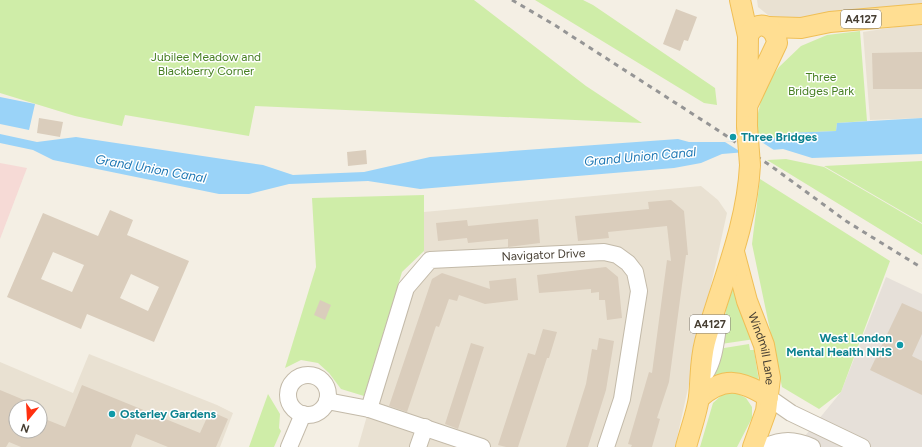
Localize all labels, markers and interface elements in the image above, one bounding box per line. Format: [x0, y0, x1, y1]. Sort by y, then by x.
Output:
road number: A4127 [841, 10, 881, 28]
park label: Jubilee Meadow and Blackberry Corner [151, 50, 261, 78]
park label: Three Bridges Park [788, 70, 854, 98]
place label: Three Bridges [741, 130, 818, 144]
marker: Three Bridges [728, 132, 738, 142]
water label: Grand Union Canal [583, 144, 697, 169]
water label: Grand Union Canal [94, 151, 208, 186]
street label: Navigator Drive [501, 246, 586, 264]
street label: Windmill Lane [745, 310, 777, 386]
road number: A4127 [690, 315, 730, 333]
place label: West London Mental Health NHS [786, 331, 892, 359]
marker: West London Mental Health NHS [895, 340, 905, 350]
north arrow [8, 399, 48, 439]
place label: Osterley Gardens [120, 407, 217, 421]
marker: Osterley Gardens [107, 409, 117, 419]
text: N [19, 421, 31, 436]

